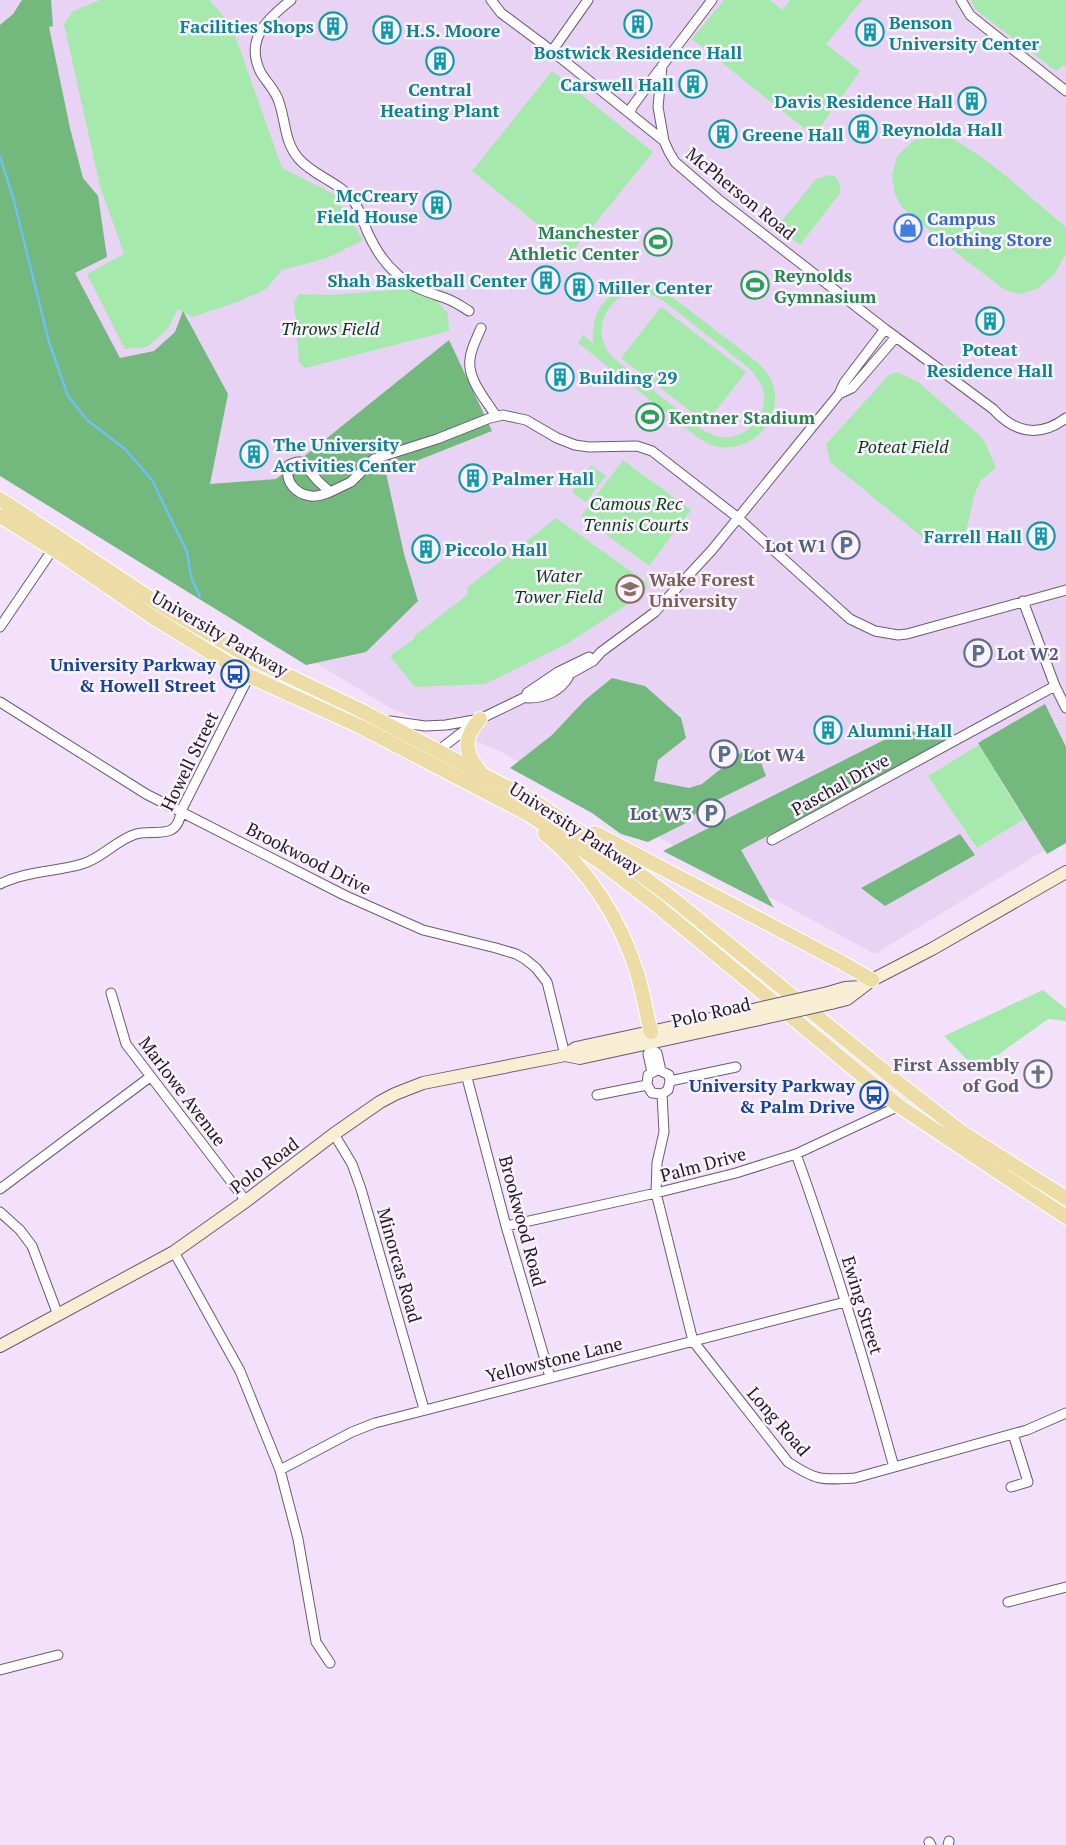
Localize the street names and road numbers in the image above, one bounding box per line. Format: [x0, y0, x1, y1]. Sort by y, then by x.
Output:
street label: McPherson Road [681, 141, 801, 245]
street label: University Parkway [147, 584, 293, 682]
street label: Howell Street [155, 707, 224, 815]
street label: Paschal Drive [787, 747, 893, 821]
street label: University Parkway [505, 776, 648, 880]
street label: Brookwood Drive [242, 816, 376, 900]
street label: Polo Road [669, 991, 753, 1033]
street label: Marlowe Avenue [134, 1031, 232, 1151]
street label: Polo Road [225, 1131, 303, 1199]
street label: Palm Drive [657, 1141, 749, 1187]
street label: Brookwood Road [494, 1153, 552, 1289]
street label: Minorcas Road [372, 1205, 428, 1325]
street label: Ewing Street [837, 1253, 889, 1357]
street label: Yellowstone Lane [483, 1330, 625, 1388]
street label: Long Road [742, 1381, 816, 1461]

